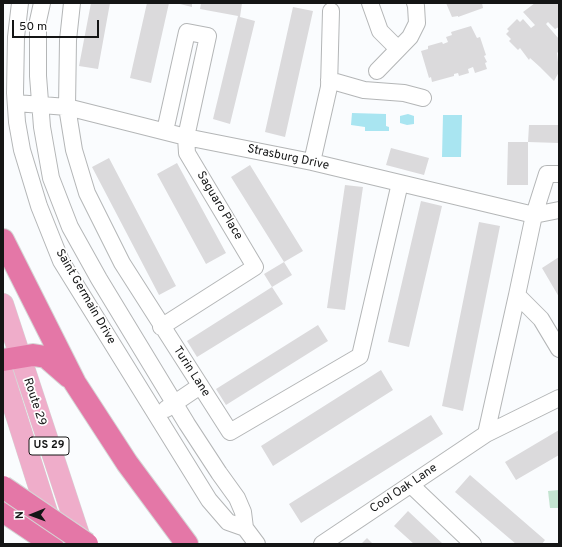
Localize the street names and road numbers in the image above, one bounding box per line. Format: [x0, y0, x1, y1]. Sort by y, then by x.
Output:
street label: Strasburg Drive [246, 142, 330, 174]
street label: Saguaro Place [193, 169, 245, 243]
street label: Saint Germain Drive [52, 247, 118, 347]
street label: Turin Lane [169, 344, 213, 400]
street label: Route 29 [20, 376, 48, 428]
road number: US 29 [29, 437, 69, 455]
street label: Cool Oak Lane [368, 461, 440, 517]

